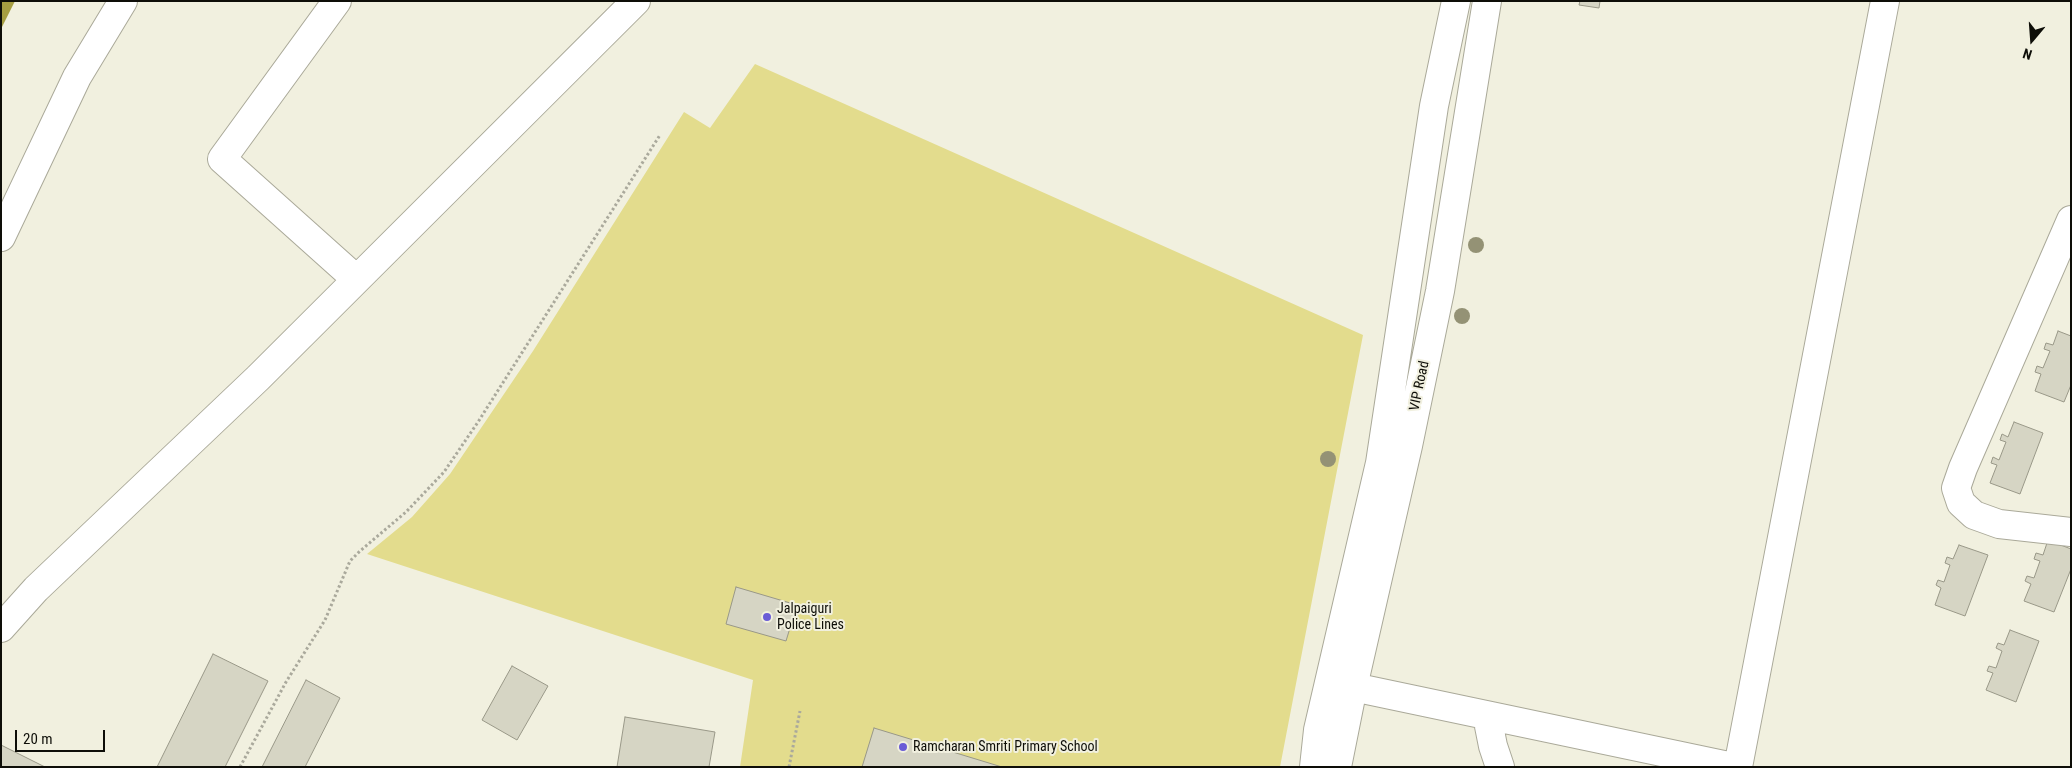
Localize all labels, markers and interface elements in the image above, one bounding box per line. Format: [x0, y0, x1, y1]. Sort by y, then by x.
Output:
north arrow [2007, 15, 2057, 65]
text: N [2021, 45, 2034, 63]
street label: VIP Road [1407, 360, 1433, 412]
place label: Jalpaiguri Police Lines [777, 601, 844, 634]
marker: Jalpaiguri Police Lines [761, 611, 773, 623]
scale bar [18, 720, 108, 752]
text: 20 m [23, 730, 53, 748]
place label: Ramcharan Smriti Primary School [913, 739, 1098, 755]
marker: Ramcharan Smriti Primary School [897, 741, 909, 753]

